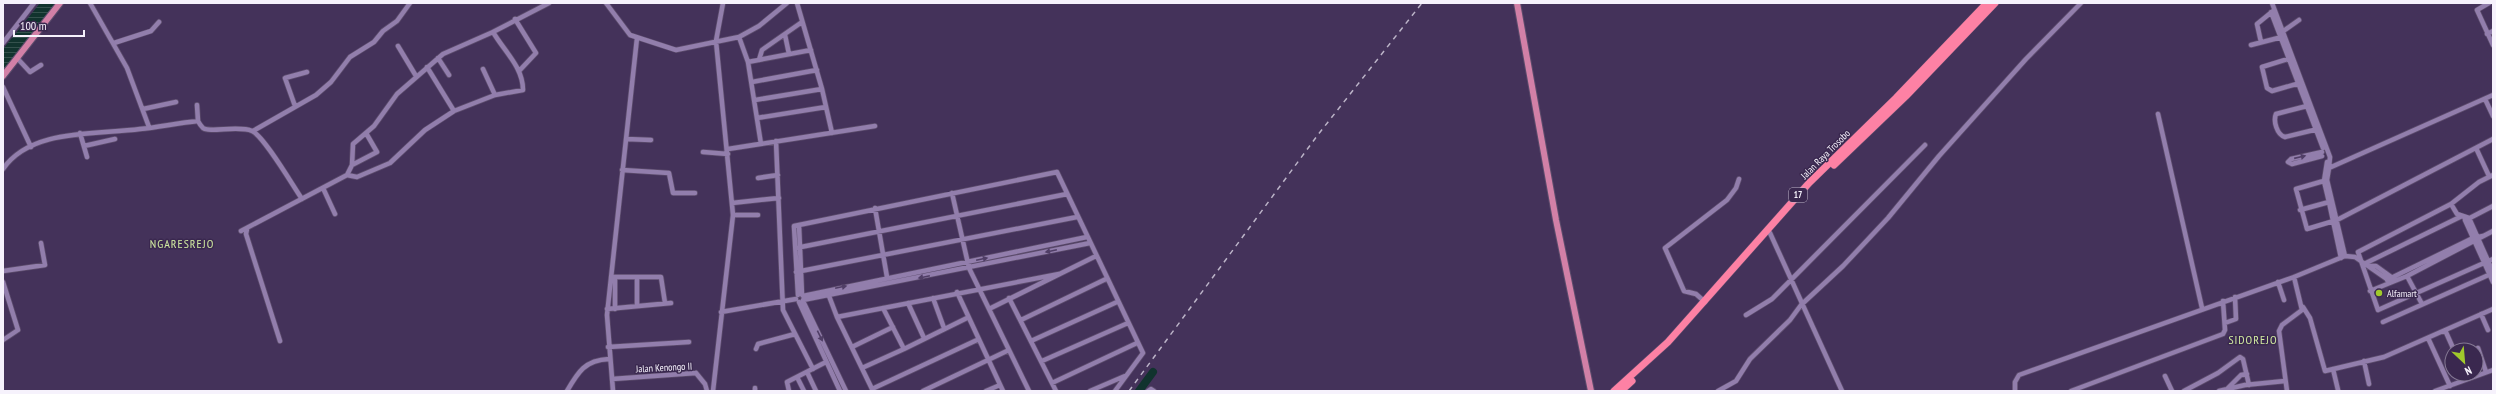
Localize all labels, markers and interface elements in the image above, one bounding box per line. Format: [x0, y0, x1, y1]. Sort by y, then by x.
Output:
scale bar [14, 12, 84, 38]
text: 100 m [20, 18, 47, 33]
street label: Jalan Raya Trosobo [1797, 127, 1853, 183]
one-way arrow [2294, 153, 2306, 159]
road number: 17 [1789, 188, 1807, 202]
district label: NGARESREJO [150, 236, 214, 251]
one-way arrow [1045, 248, 1058, 254]
one-way arrow [976, 255, 988, 261]
one-way arrow [918, 275, 930, 281]
one-way arrow [835, 284, 847, 290]
place label: Alfamart [2387, 287, 2417, 300]
marker: Alfamart [2374, 288, 2384, 298]
one-way arrow [817, 330, 823, 342]
district label: SIDOREJO [2228, 332, 2278, 347]
north arrow [2444, 342, 2484, 382]
street label: Jalan Kenongo II [634, 360, 693, 376]
text: N [2463, 363, 2474, 379]

